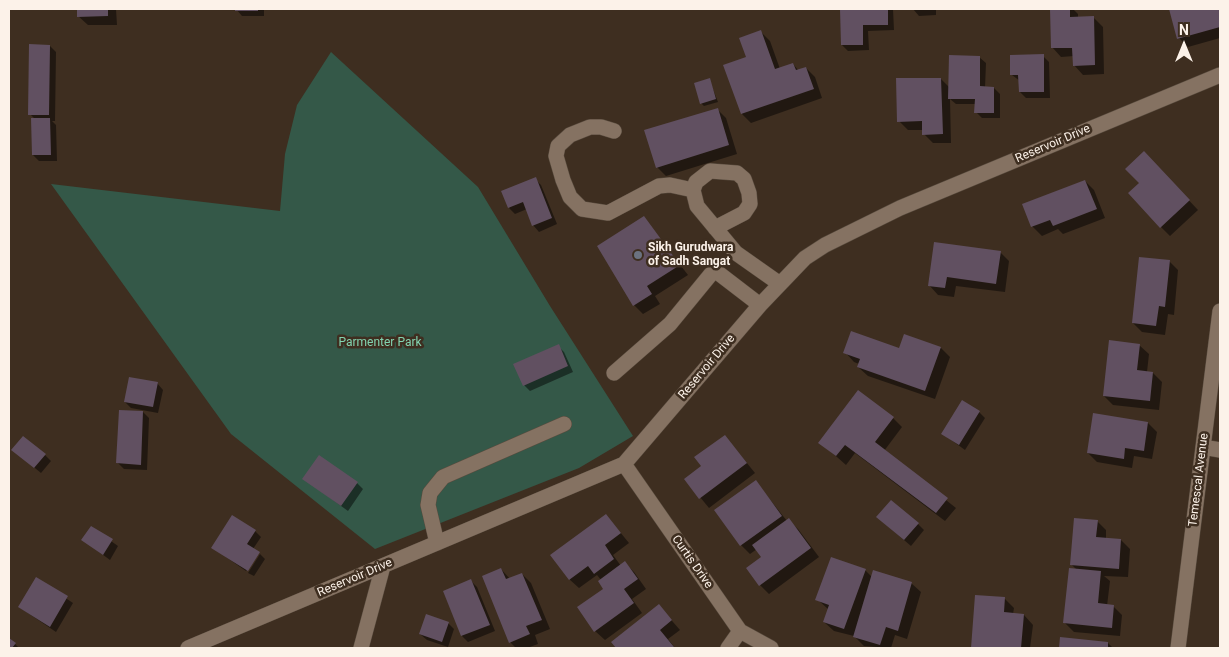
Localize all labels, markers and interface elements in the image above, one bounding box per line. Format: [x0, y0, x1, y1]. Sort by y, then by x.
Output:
north arrow [1159, 20, 1209, 70]
text: N [1179, 22, 1189, 38]
street label: Reservoir Drive [1013, 122, 1093, 166]
place label: Sikh Gurudwara of Sadh Sangat [648, 241, 733, 269]
marker: Sikh Gurudwara of Sadh Sangat [632, 249, 644, 261]
street label: Reservoir Drive [676, 332, 738, 402]
park label: Parmenter Park [338, 336, 422, 350]
street label: Temescal Avenue [1186, 432, 1212, 528]
street label: Curtis Drive [668, 533, 716, 591]
street label: Reservoir Drive [315, 556, 395, 600]

